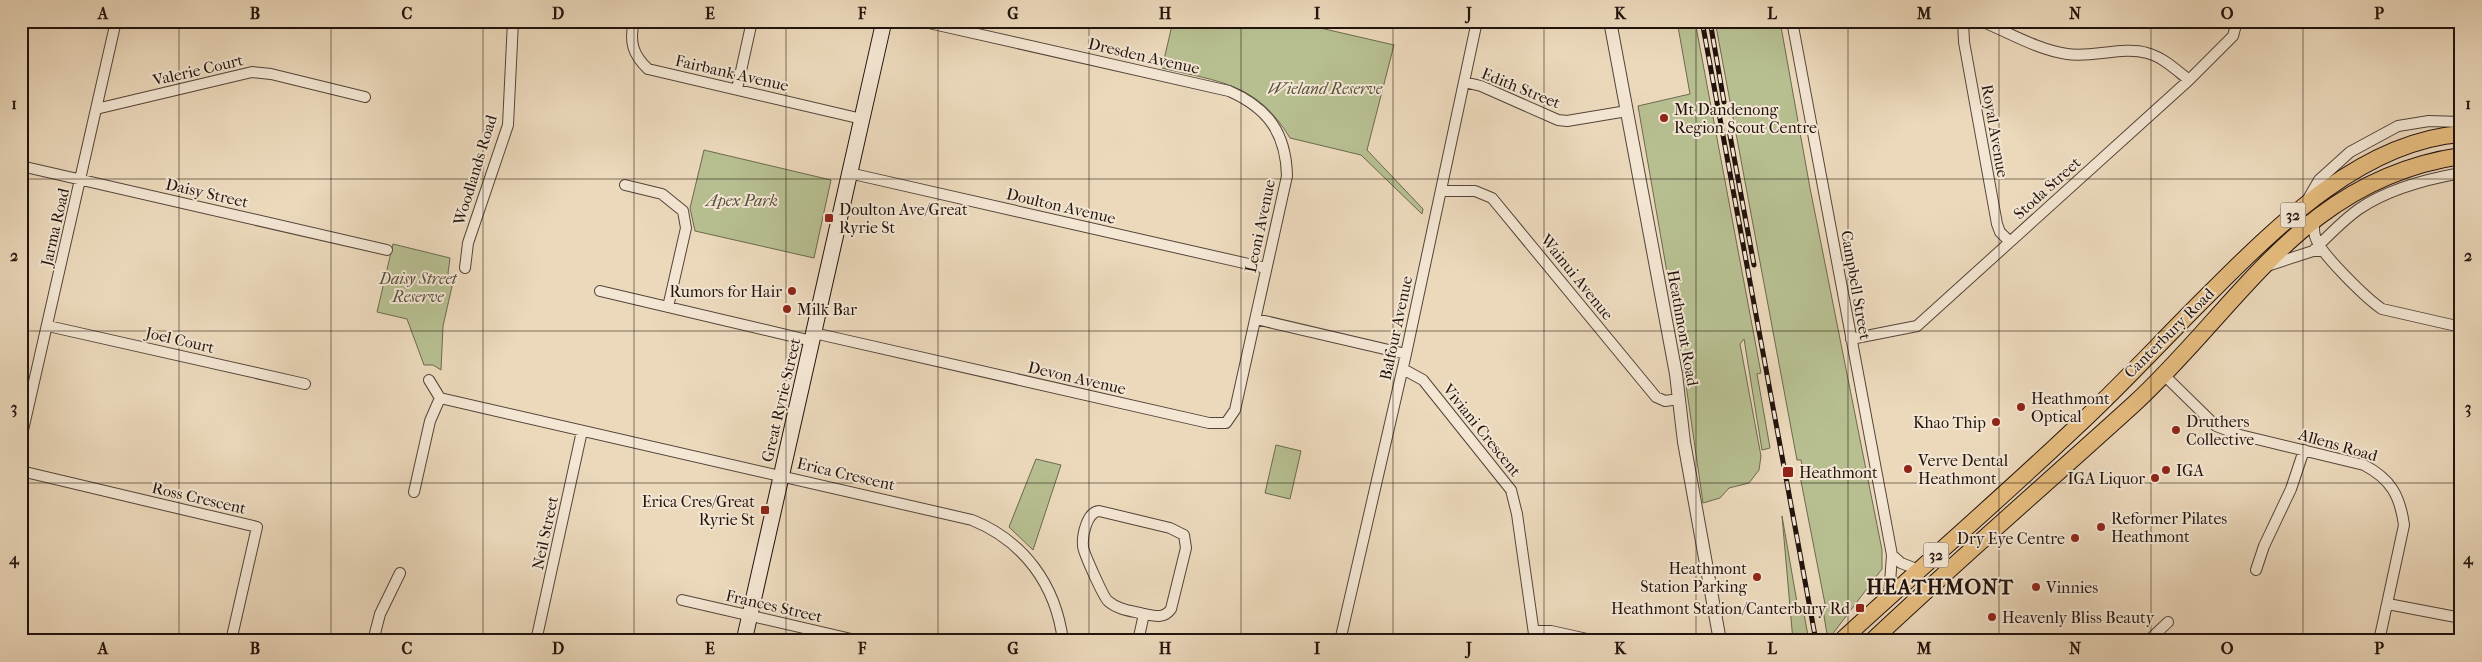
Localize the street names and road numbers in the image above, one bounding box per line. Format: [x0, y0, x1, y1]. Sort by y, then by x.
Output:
street label: Dresden Avenue [1086, 34, 1202, 78]
street label: Valerie Court [150, 50, 245, 90]
street label: Fairbank Avenue [673, 51, 791, 95]
street label: Edith Street [1479, 64, 1564, 113]
street label: Royal Avenue [1977, 83, 2013, 179]
street label: Woodlands Road [449, 112, 501, 228]
street label: Stoda Street [2009, 153, 2085, 223]
street label: Daisy Street [164, 174, 251, 212]
street label: Leoni Avenue [1241, 178, 1279, 274]
street label: Doulton Avenue [1004, 184, 1118, 228]
street label: Jarma Road [36, 186, 73, 270]
road number: 32 [2280, 202, 2306, 228]
street label: Campbell Street [1837, 229, 1875, 342]
street label: Wainui Avenue [1536, 230, 1617, 324]
street label: Heathmont Road [1663, 268, 1703, 388]
street label: Balfour Avenue [1376, 274, 1416, 382]
street label: Canterbury Road [2120, 284, 2218, 382]
street label: Joel Court [142, 322, 216, 357]
street label: Great Ryrie Street [757, 336, 805, 464]
street label: Devon Avenue [1026, 357, 1128, 399]
street label: Viviani Crescent [1438, 379, 1525, 480]
street label: Allens Road [2295, 424, 2380, 465]
street label: Erica Crescent [795, 453, 897, 495]
street label: Ross Crescent [150, 478, 248, 518]
street label: Neil Street [528, 494, 562, 571]
road number: 32 [1924, 542, 1948, 568]
street label: Frances Street [724, 586, 824, 626]

